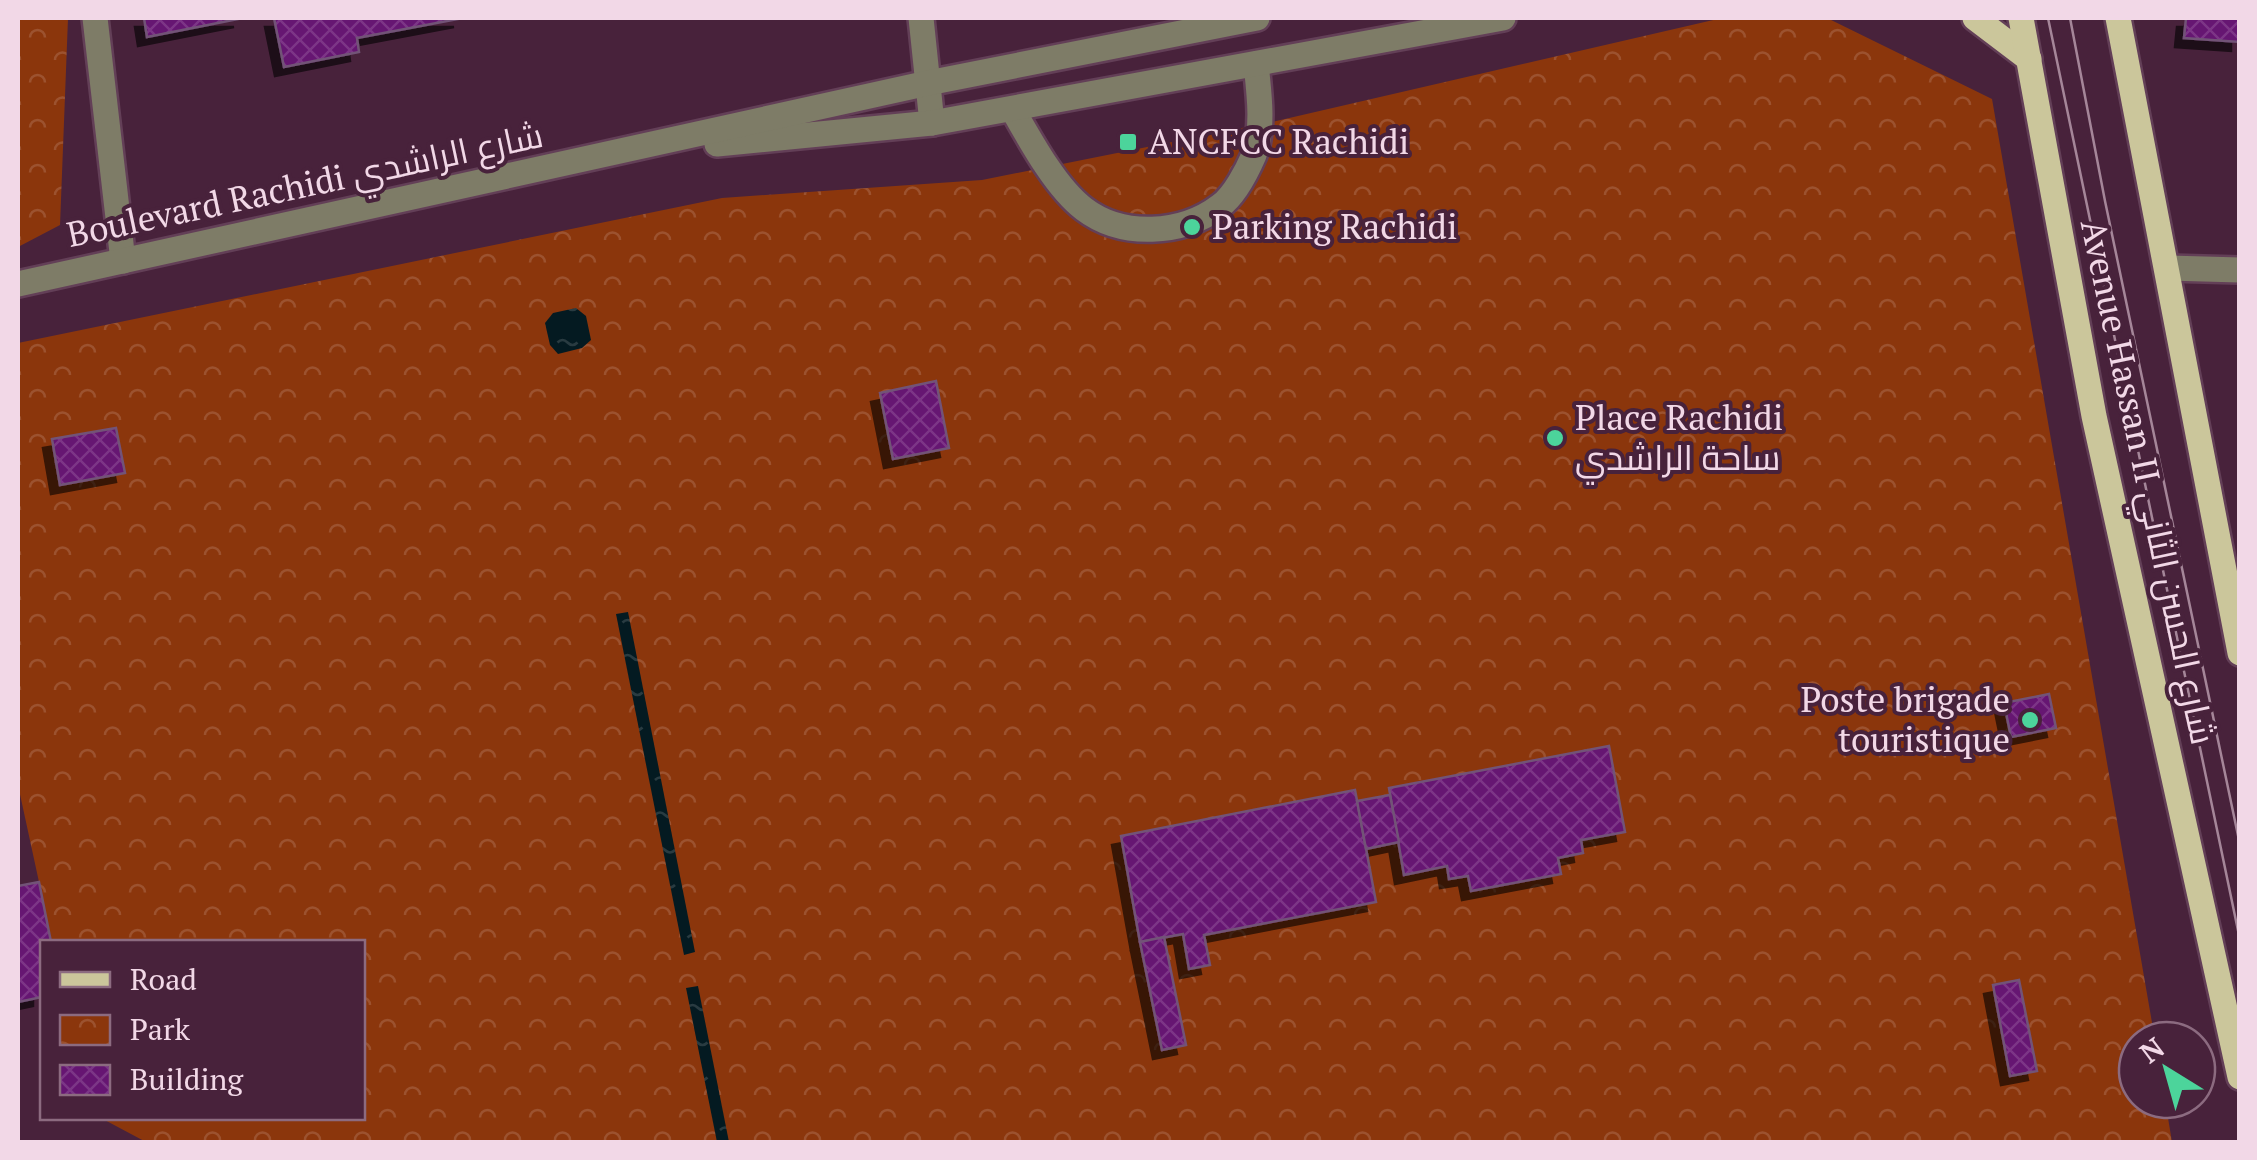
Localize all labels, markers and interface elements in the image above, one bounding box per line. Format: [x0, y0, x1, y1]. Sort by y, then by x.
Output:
street label: Boulevard Rachidi شارع الراشدي [63, 111, 548, 262]
place label: ANCFCC Rachidi [1148, 118, 1409, 164]
marker: ANCFCC Rachidi [1117, 131, 1139, 153]
place label: Parking Rachidi [1212, 203, 1458, 249]
street label: Avenue Hassan II شارع الحسن الثاني [2066, 215, 2227, 750]
marker: Parking Rachidi [1181, 216, 1203, 238]
place label: Place Rachidi ساحة الراشدي [1575, 394, 1783, 485]
marker: Place Rachidi ساحة الراشدي [1544, 427, 1566, 449]
place label: Poste brigade touristique [1800, 676, 2010, 762]
marker: Poste brigade touristique [2019, 709, 2041, 731]
legend [40, 940, 365, 1120]
text: Road [130, 959, 197, 999]
text: Park [130, 1009, 191, 1049]
north arrow [2117, 1020, 2217, 1120]
text: N [2132, 1028, 2171, 1071]
text: Building [130, 1059, 244, 1099]

